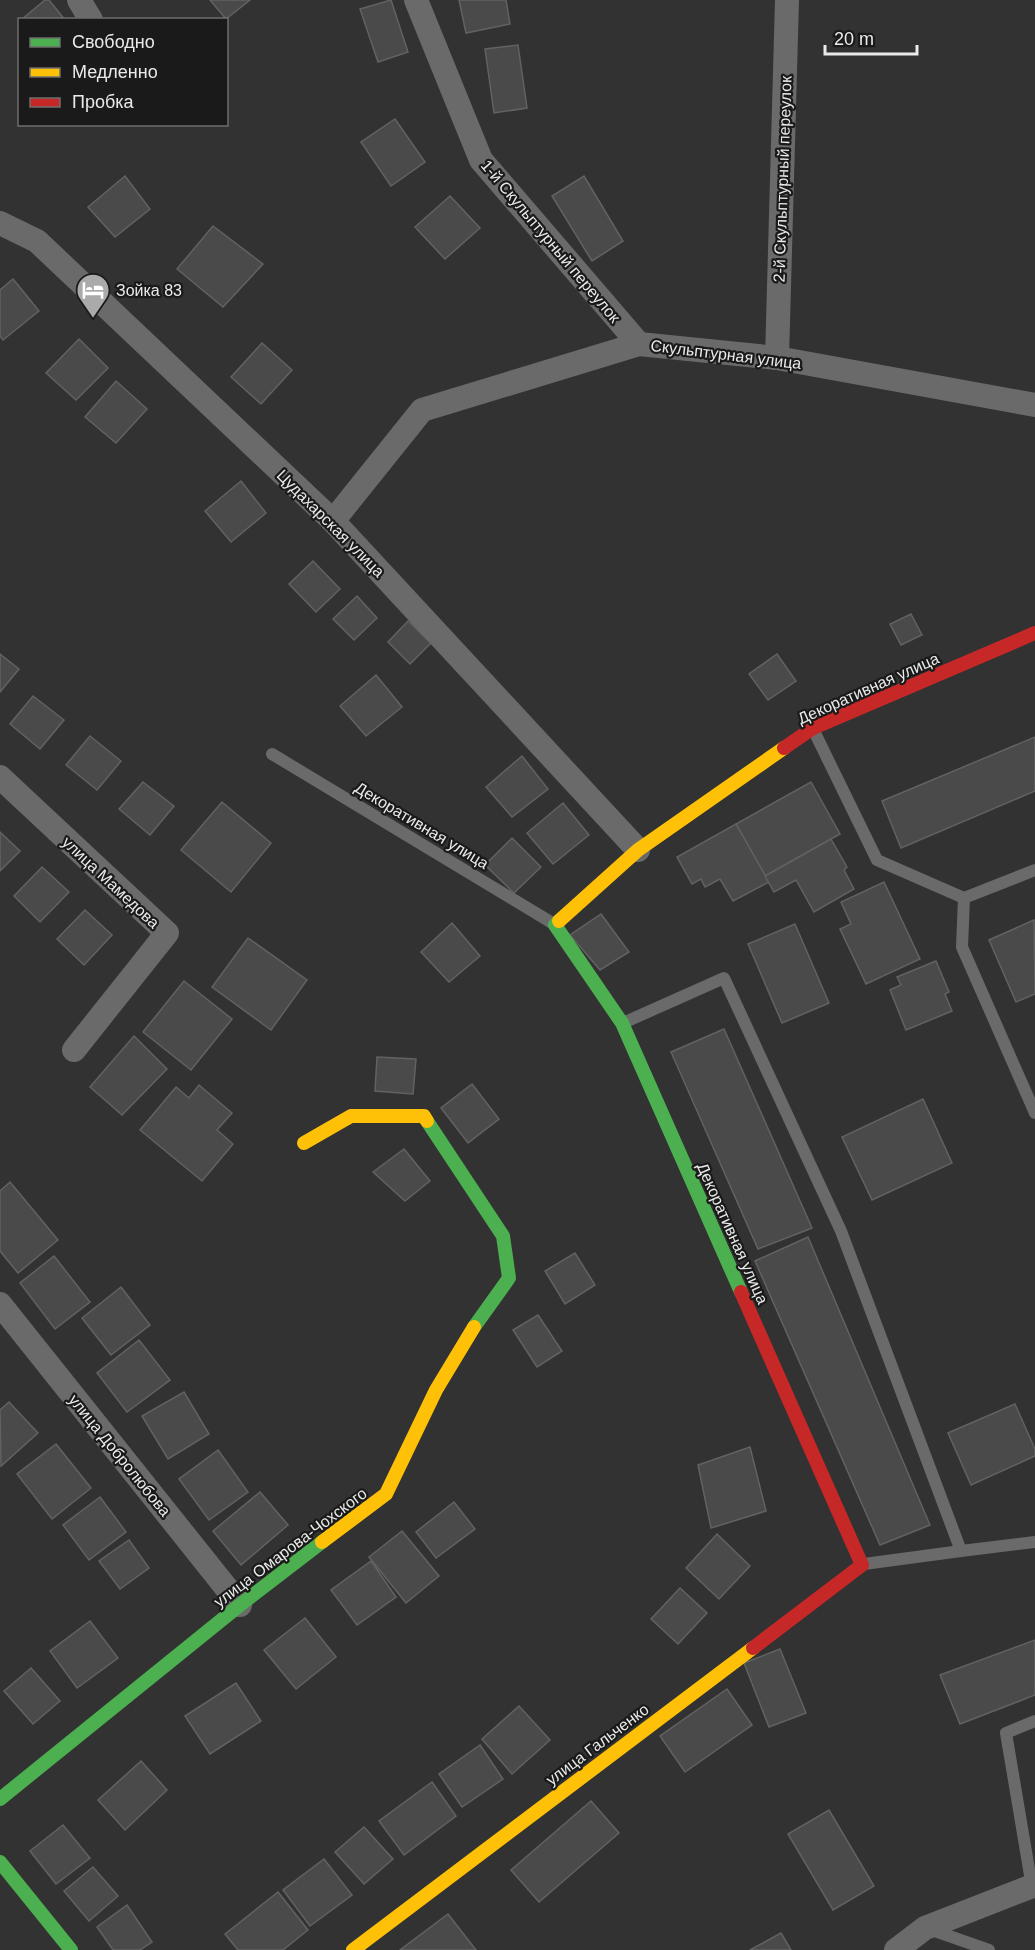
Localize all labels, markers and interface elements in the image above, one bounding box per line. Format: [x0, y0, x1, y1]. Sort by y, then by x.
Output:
legend [18, 18, 228, 126]
scale bar [825, 18, 916, 56]
text: 20 m [834, 29, 874, 49]
text: Свободно [72, 32, 155, 52]
text: Медленно [72, 62, 158, 82]
street label: 2-й Скульптурный переулок [770, 75, 795, 283]
text: Пробка [72, 92, 135, 112]
street label: 1-й Скульптурный переулок [478, 157, 624, 327]
hotel icon: Зойка 83 [75, 272, 111, 319]
place label: Зойка 83 [116, 282, 182, 299]
street label: Скульптурная улица [650, 337, 802, 372]
street label: Цудахарская улица [274, 466, 388, 581]
street label: Декоративная улица [795, 650, 942, 727]
street label: Декоративная улица [352, 779, 492, 872]
street label: улица Мамедова [59, 833, 163, 932]
street label: Декоративная улица [694, 1160, 771, 1307]
street label: улица Добролюбова [65, 1391, 174, 1520]
street label: улица Омарова-Чохского [211, 1484, 370, 1610]
street label: улица Гальченко [543, 1700, 652, 1788]

